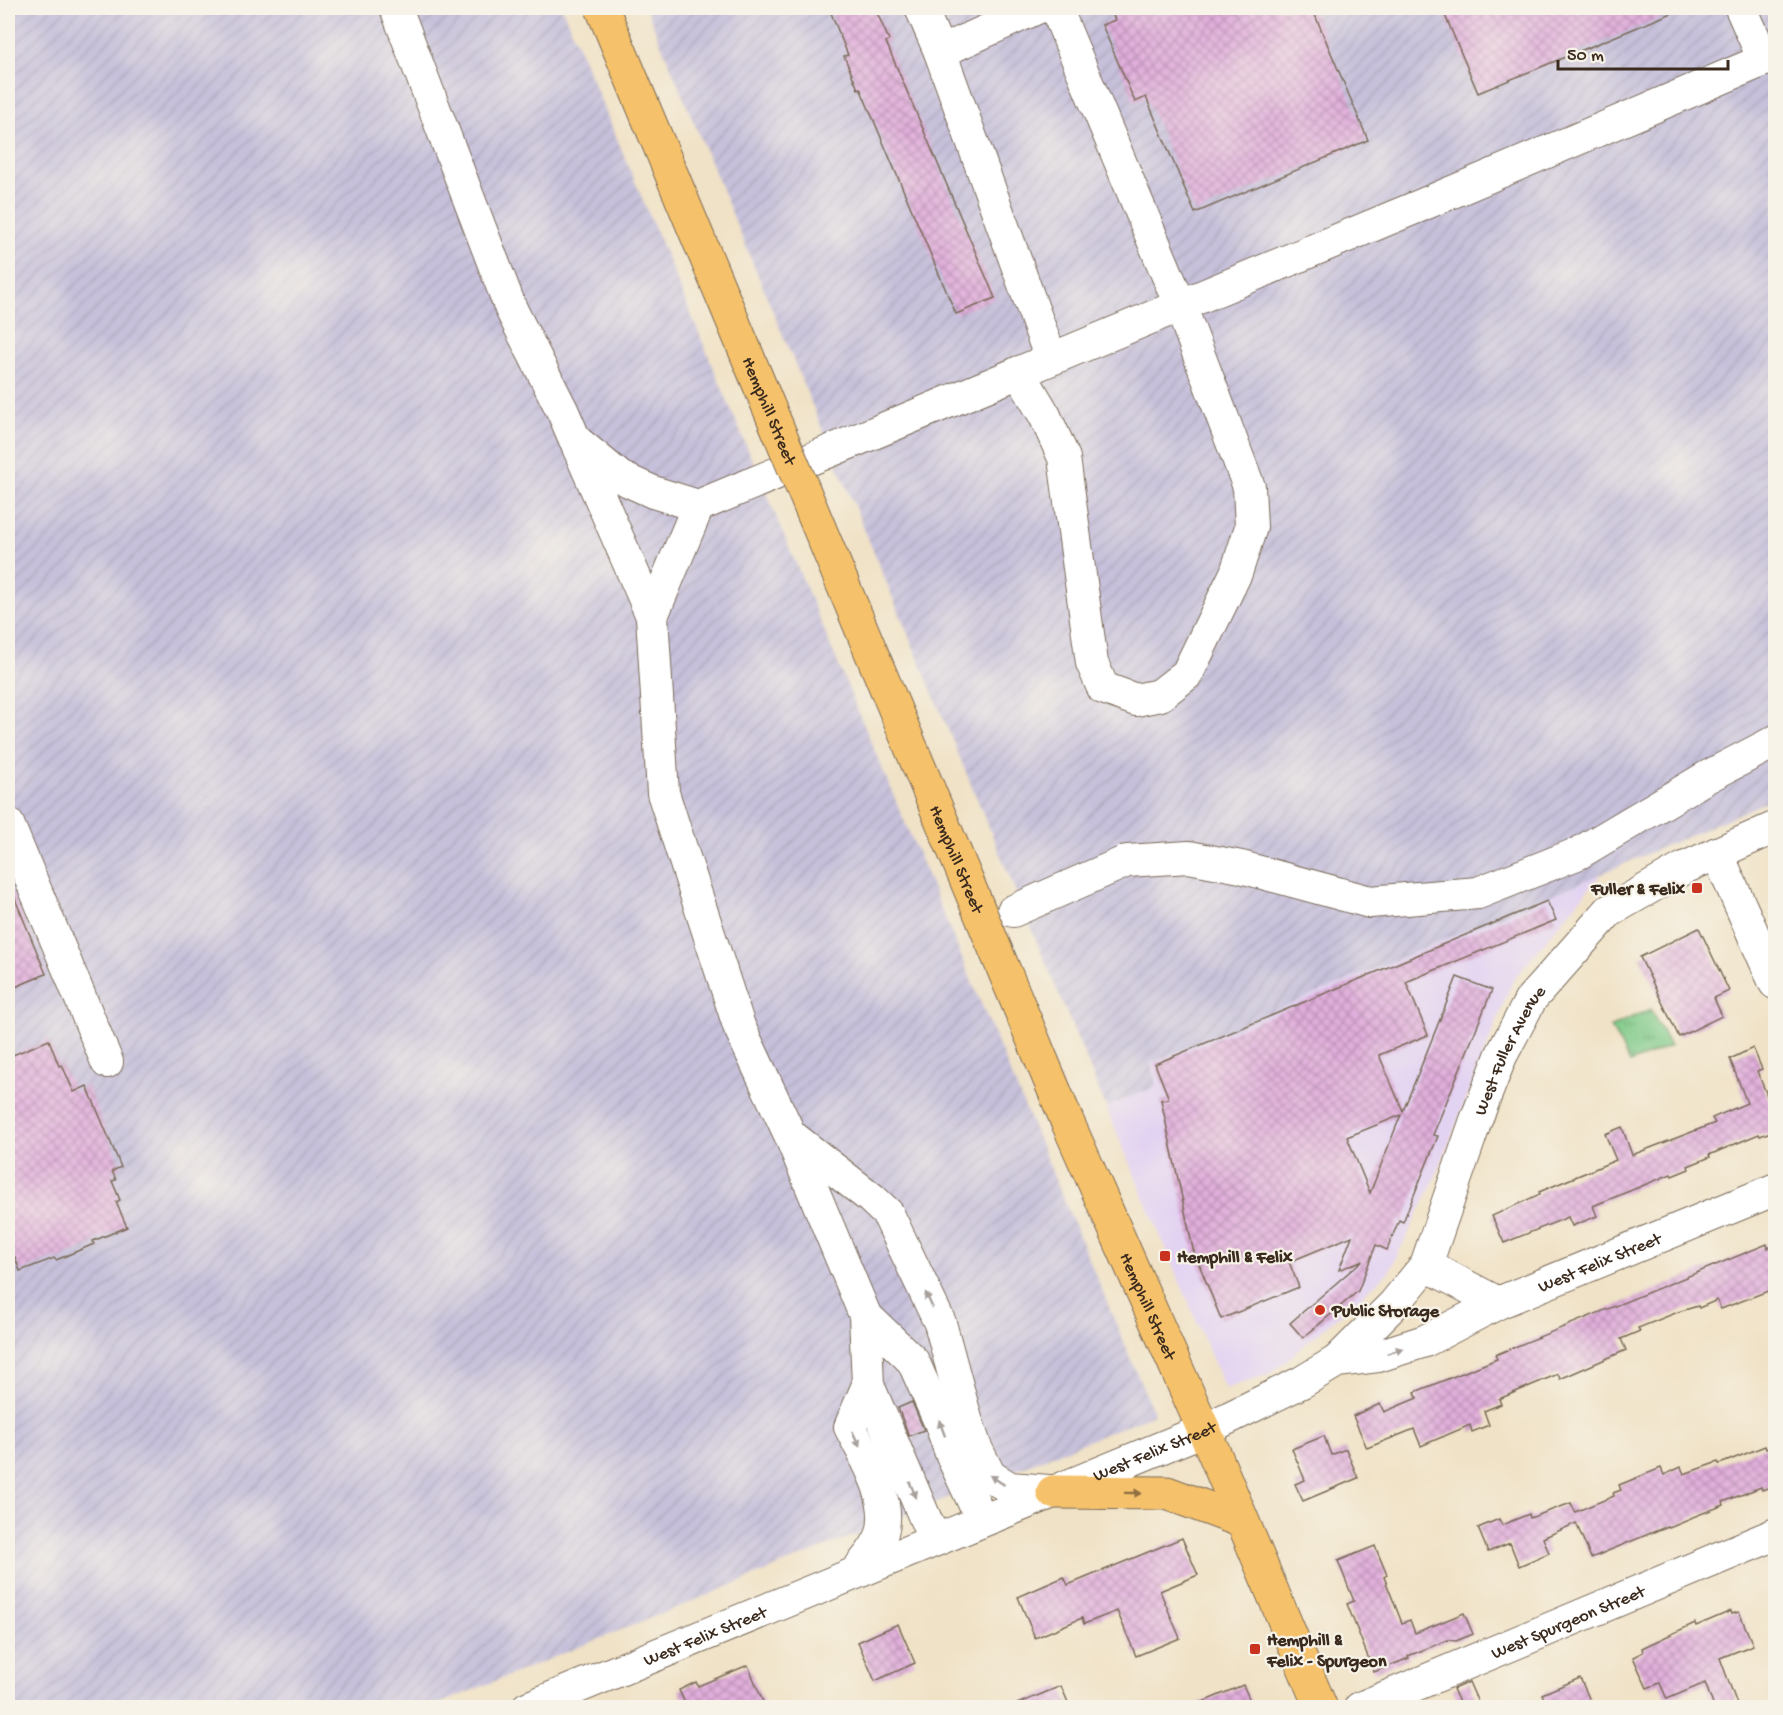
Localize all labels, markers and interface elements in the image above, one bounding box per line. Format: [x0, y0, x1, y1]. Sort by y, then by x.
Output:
scale bar [1558, 33, 1728, 71]
text: 50 m [1567, 46, 1604, 67]
street label: Hemphill Street [736, 354, 800, 470]
street label: Hemphill Street [923, 803, 988, 918]
place label: Fuller & Felix [1590, 880, 1686, 901]
marker: Fuller & Felix [1690, 881, 1704, 895]
street label: West Fuller Avenue [1471, 981, 1552, 1119]
street label: West Felix Street [1535, 1229, 1666, 1298]
place label: Hemphill & Felix [1177, 1248, 1293, 1269]
marker: Hemphill & Felix [1158, 1249, 1172, 1263]
street label: Hemphill Street [1114, 1250, 1180, 1365]
one-way arrow [925, 1292, 934, 1309]
place label: Public Storage [1331, 1302, 1440, 1323]
marker: Public Storage [1313, 1303, 1327, 1317]
one-way arrow [1386, 1346, 1404, 1355]
street label: West Felix Street [1091, 1417, 1222, 1487]
one-way arrow [937, 1419, 947, 1437]
one-way arrow [852, 1430, 862, 1448]
one-way arrow [989, 1474, 1006, 1485]
one-way arrow [908, 1482, 918, 1500]
one-way arrow [1123, 1488, 1142, 1497]
street label: West Spurgeon Street [1489, 1581, 1650, 1665]
street label: West Felix Street [641, 1602, 772, 1672]
place label: Hemphill & Felix - Spurgeon [1266, 1631, 1387, 1673]
marker: Hemphill & Felix - Spurgeon [1248, 1642, 1262, 1656]

